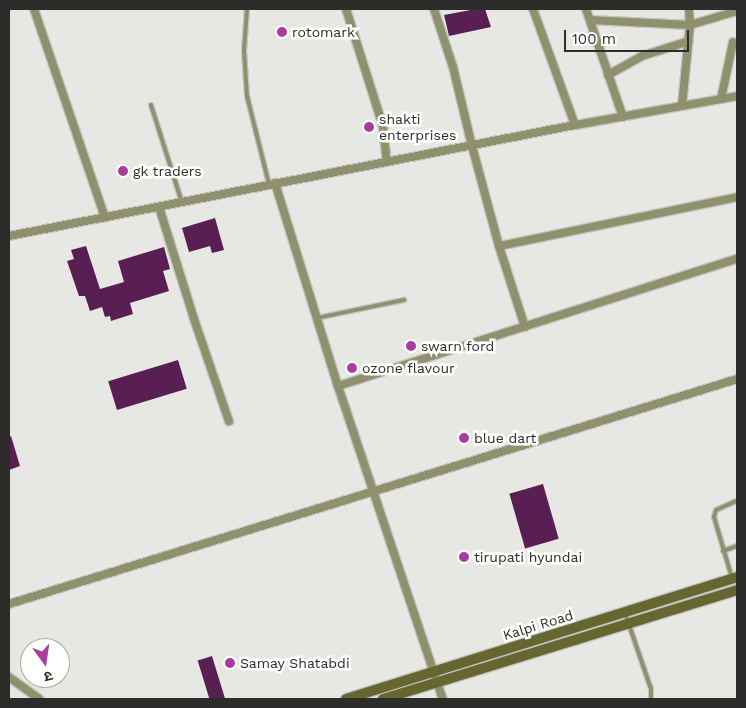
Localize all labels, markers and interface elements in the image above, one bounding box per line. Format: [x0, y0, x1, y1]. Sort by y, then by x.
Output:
scale bar [566, 20, 691, 52]
place label: rotomark [292, 24, 355, 40]
marker: rotomark [276, 26, 288, 38]
text: 100 m [572, 30, 616, 48]
place label: shakti enterprises [379, 111, 456, 144]
marker: shakti enterprises [363, 121, 375, 133]
place label: gk traders [133, 163, 202, 179]
marker: gk traders [117, 165, 129, 177]
place label: swarn ford [421, 338, 495, 354]
marker: swarn ford [405, 340, 417, 352]
place label: ozone flavour [362, 360, 455, 376]
marker: ozone flavour [346, 362, 358, 374]
place label: blue dart [474, 430, 536, 446]
marker: blue dart [458, 432, 470, 444]
place label: tirupati hyundai [474, 549, 582, 565]
marker: tirupati hyundai [458, 551, 470, 563]
street label: Kalpi Road [501, 606, 575, 644]
north arrow [20, 638, 70, 688]
place label: Samay Shatabdi [240, 655, 350, 671]
marker: Samay Shatabdi [224, 657, 236, 669]
text: उ [42, 668, 54, 685]

